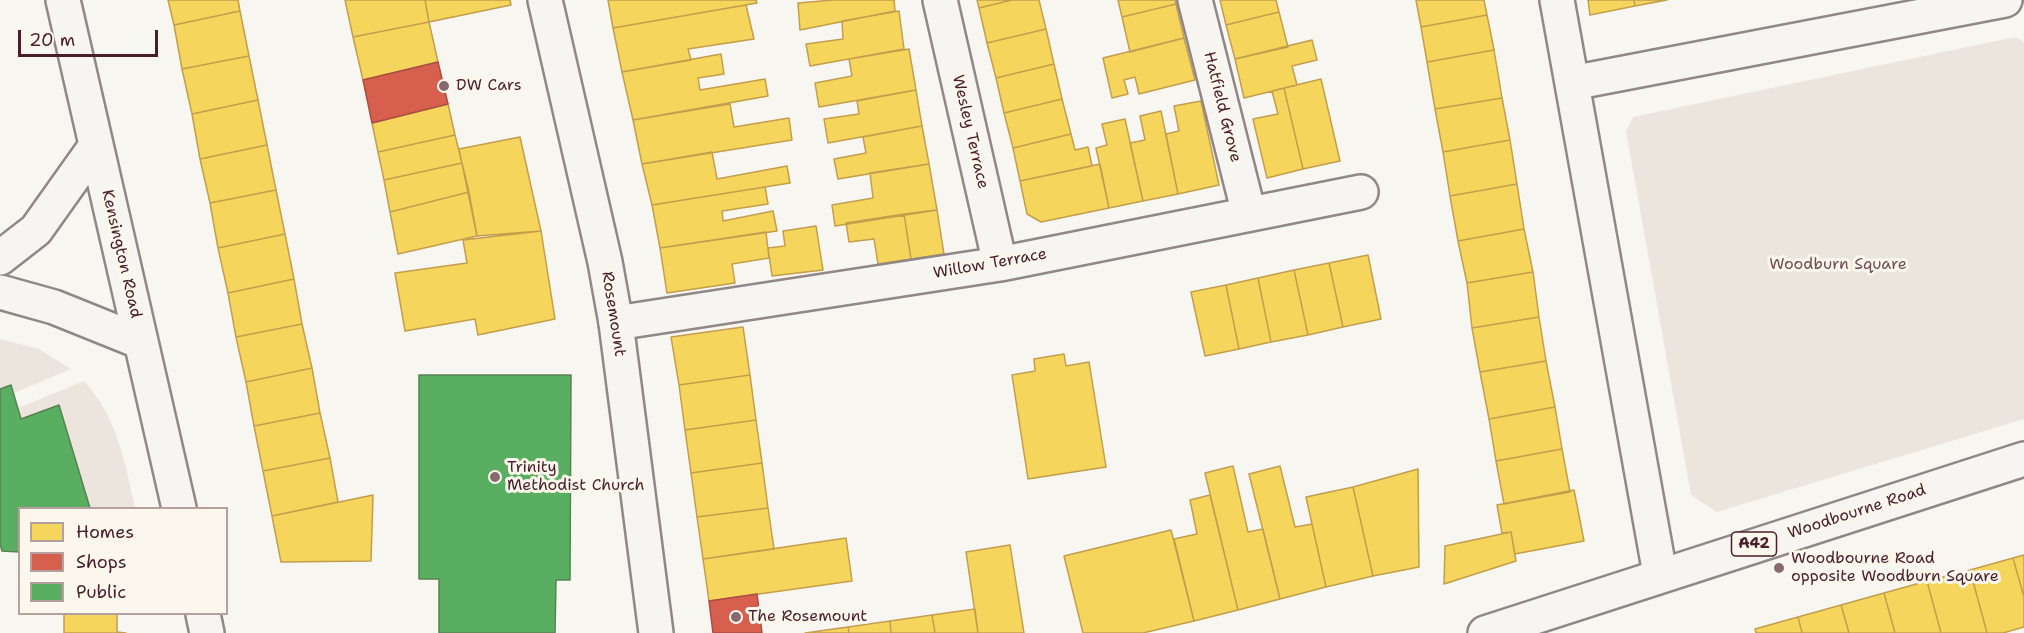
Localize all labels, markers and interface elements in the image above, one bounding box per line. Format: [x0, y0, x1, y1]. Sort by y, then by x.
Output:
scale bar [21, 18, 160, 56]
text: 20 m [29, 28, 75, 52]
street label: Hatfield Grove [1199, 50, 1245, 164]
street label: Wesley Terrace [948, 73, 992, 191]
place label: DW Cars [456, 76, 522, 96]
marker: DW Cars [437, 79, 451, 93]
street label: Kensington Road [97, 188, 145, 320]
street label: Willow Terrace [932, 245, 1048, 283]
park label: Woodburn Square [1769, 255, 1907, 275]
street label: Rosemount [597, 270, 629, 358]
place label: Trinity Methodist Church [507, 458, 645, 496]
marker: Trinity Methodist Church [488, 470, 502, 484]
street label: Woodbourne Road [1786, 481, 1928, 543]
legend [18, 507, 228, 615]
text: Homes [76, 520, 134, 544]
road number: A42 [1732, 532, 1776, 556]
place label: Woodbourne Road opposite Woodburn Square [1791, 549, 1999, 587]
text: Shops [76, 550, 127, 574]
marker: Woodbourne Road opposite Woodburn Square [1772, 561, 1786, 575]
text: Public [76, 580, 126, 604]
place label: The Rosemount [748, 607, 867, 627]
marker: The Rosemount [729, 610, 743, 624]

